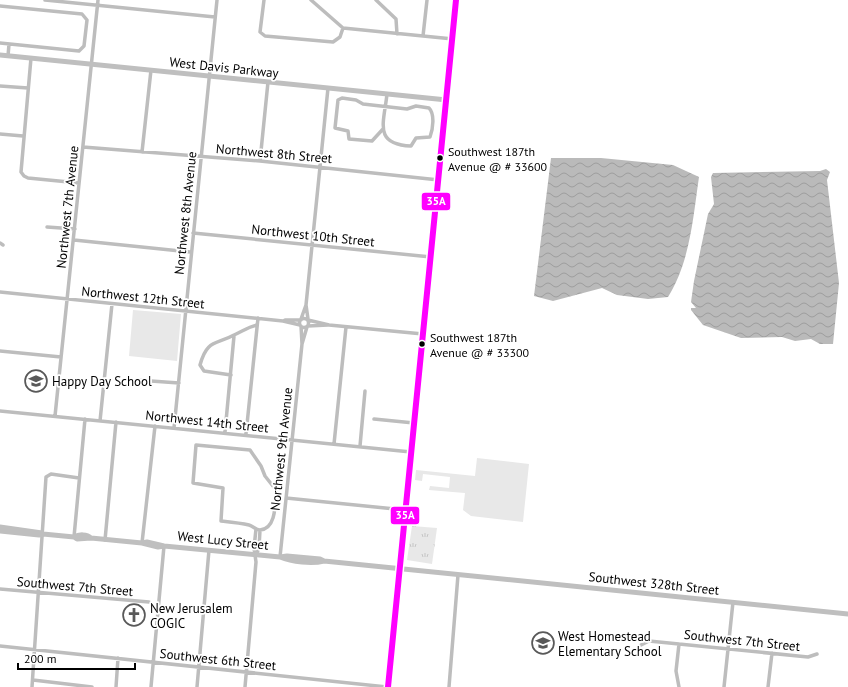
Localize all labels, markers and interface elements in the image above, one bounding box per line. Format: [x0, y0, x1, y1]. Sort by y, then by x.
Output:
street label: West Davis Parkway [168, 53, 279, 82]
street label: Northwest 8th Street [215, 140, 333, 167]
place label: Southwest 187th Avenue @ # 33600 [448, 144, 548, 174]
street label: Northwest 7th Avenue [53, 145, 82, 269]
street label: Northwest 8th Avenue [171, 151, 200, 275]
marker: Southwest 187th Avenue @ # 33600 [435, 153, 445, 163]
line badge: 35A [421, 192, 451, 211]
text: 35A [426, 194, 446, 208]
street label: Northwest 10th Street [251, 221, 376, 250]
street label: Northwest 12th Street [81, 283, 206, 312]
place label: Southwest 187th Avenue @ # 33300 [430, 330, 530, 360]
marker: Southwest 187th Avenue @ # 33300 [417, 339, 427, 349]
school or university icon: Happy Day School [23, 368, 49, 394]
place label: Happy Day School [52, 373, 152, 390]
street label: Northwest 9th Avenue [267, 387, 296, 511]
street label: Northwest 14th Street [145, 407, 270, 436]
line badge: 35A [390, 506, 420, 525]
text: 35A [395, 508, 415, 522]
street label: West Lucy Street [176, 527, 270, 554]
street label: Southwest 328th Street [588, 568, 721, 599]
street label: Southwest 7th Street [16, 573, 134, 600]
place label: New Jerusalem COGIC [150, 600, 233, 632]
church icon: New Jerusalem COGIC [121, 602, 147, 628]
street label: Southwest 7th Street [683, 626, 801, 655]
place label: West Homestead Elementary School [558, 628, 662, 660]
school or university icon: West Homestead Elementary School [530, 630, 556, 656]
scale bar [18, 645, 135, 671]
street label: Southwest 6th Street [159, 645, 278, 674]
text: 200 m [24, 651, 57, 666]

